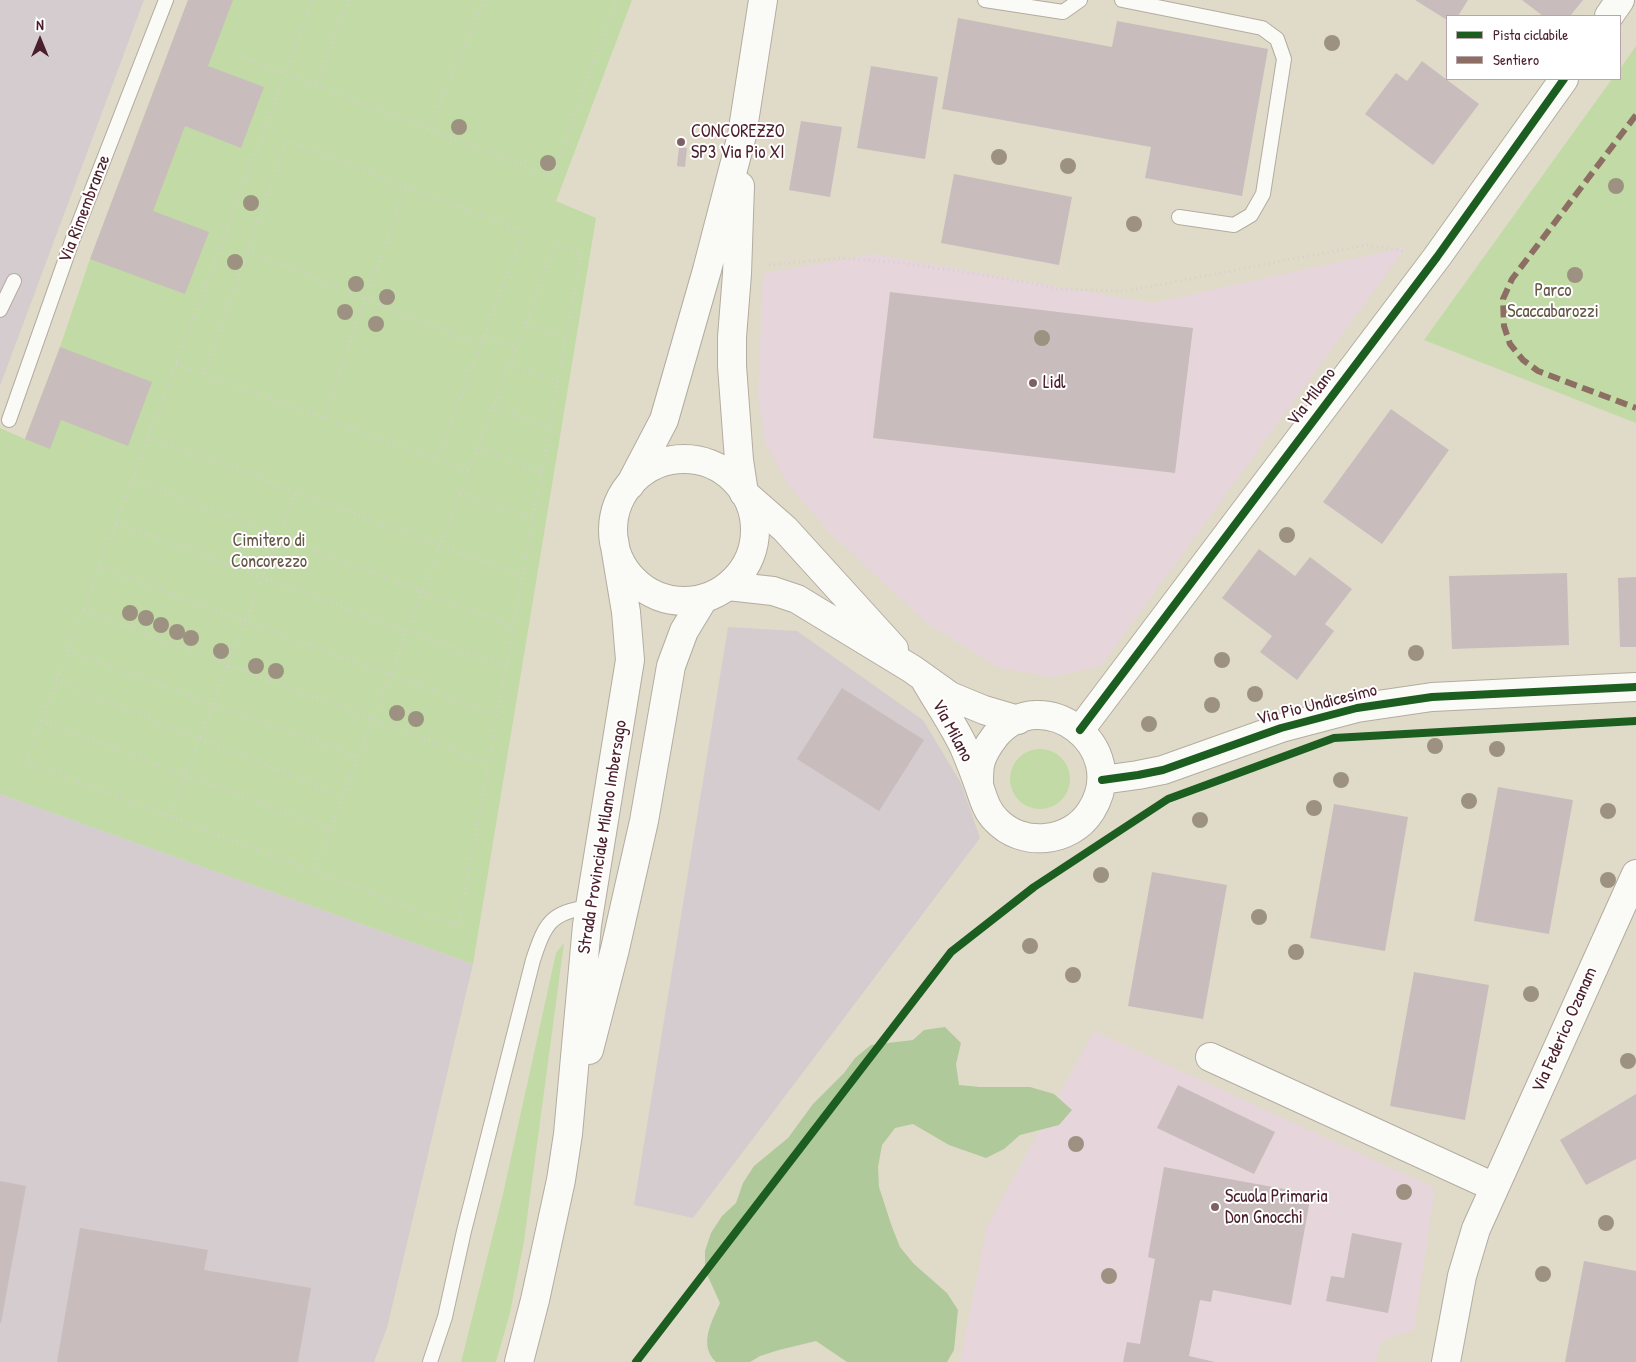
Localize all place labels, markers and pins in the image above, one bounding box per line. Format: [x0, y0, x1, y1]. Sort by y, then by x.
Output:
place label: CONCOREZZO SP3 Via Pio XI [691, 121, 785, 163]
marker: CONCOREZZO SP3 Via Pio XI [675, 136, 687, 148]
place label: Lidl [1043, 372, 1066, 394]
marker: Lidl [1027, 377, 1039, 389]
place label: Scuola Primaria Don Gnocchi [1225, 1186, 1328, 1228]
marker: Scuola Primaria Don Gnocchi [1209, 1201, 1221, 1213]

